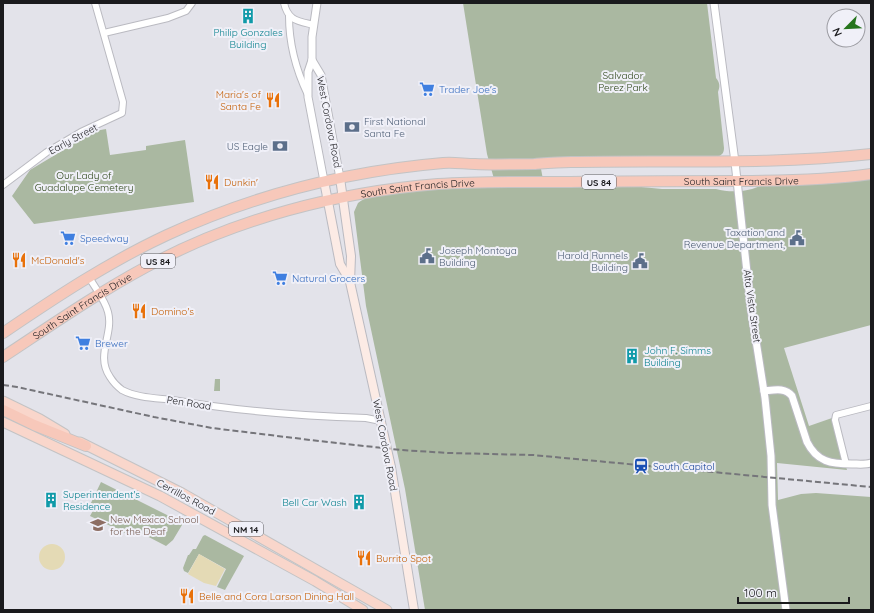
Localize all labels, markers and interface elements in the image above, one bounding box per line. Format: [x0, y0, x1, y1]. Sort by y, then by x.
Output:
building icon: Philip Gonzales Building [239, 7, 257, 25]
north arrow [826, 8, 866, 48]
place label: Philip Gonzales Building [213, 26, 283, 51]
text: N [829, 26, 845, 39]
park label: Salvador Perez Park [598, 69, 648, 94]
street label: West Cordova Road [314, 75, 344, 169]
supermarket icon: Trader Joe's [418, 80, 436, 98]
place label: Trader Joe's [439, 83, 497, 96]
place label: Maria's of Santa Fe [216, 88, 261, 113]
restaurant icon: Maria's of Santa Fe [264, 91, 282, 109]
place label: First National Santa Fe [364, 115, 426, 140]
bank icon: First National Santa Fe [343, 118, 361, 136]
street label: Early Street [46, 120, 100, 157]
bank icon: US Eagle [271, 137, 289, 155]
place label: US Eagle [227, 140, 268, 153]
park label: Our Lady of Guadalupe Cemetery [35, 169, 133, 194]
restaurant icon: Dunkin' [203, 173, 221, 191]
street label: South Saint Francis Drive [684, 174, 799, 188]
road number: US 84 [582, 175, 616, 189]
place label: Dunkin' [224, 176, 258, 189]
street label: South Saint Francis Drive [359, 176, 475, 200]
place label: Taxation and Revenue Department, [684, 226, 785, 251]
supermarket icon: Speedway [59, 229, 77, 247]
public building icon: Taxation and Revenue Department, [788, 229, 806, 247]
place label: Speedway [80, 232, 128, 245]
place label: Joseph Montoya Building [439, 244, 517, 269]
public building icon: Joseph Montoya Building [418, 247, 436, 265]
place label: Harold Runnels Building [558, 249, 628, 274]
restaurant icon: McDonald's [10, 251, 28, 269]
public building icon: Harold Runnels Building [631, 252, 649, 270]
place label: McDonald's [31, 254, 85, 267]
road number: US 84 [141, 254, 175, 268]
street label: Alta Vista Street [740, 268, 764, 344]
supermarket icon: Natural Grocers [271, 269, 289, 287]
street label: South Saint Francis Drive [30, 270, 134, 342]
place label: Natural Grocers [292, 272, 366, 285]
restaurant icon: Domino's [130, 302, 148, 320]
place label: Domino's [151, 305, 194, 318]
supermarket icon: Brewer [74, 334, 92, 352]
place label: Brewer [95, 337, 128, 350]
place label: John F. Simms Building [644, 344, 711, 369]
building icon: John F. Simms Building [623, 347, 641, 365]
street label: Pen Road [166, 393, 212, 413]
street label: West Cordova Road [370, 398, 400, 492]
station icon: South Capitol [632, 457, 650, 475]
place label: South Capitol [653, 460, 715, 473]
street label: Cerrillos Road [154, 476, 218, 518]
place label: Superintendent's Residence [63, 488, 140, 513]
building icon: Superintendent's Residence [42, 491, 60, 509]
building icon: Bell Car Wash [350, 493, 368, 511]
place label: Bell Car Wash [282, 496, 347, 509]
place label: New Mexico School for the Deaf [110, 513, 199, 538]
school or university icon: New Mexico School for the Deaf [89, 516, 107, 534]
road number: NM 14 [229, 522, 263, 536]
restaurant icon: Burrito Spot [355, 549, 373, 567]
place label: Burrito Spot [376, 552, 432, 565]
scale bar [738, 579, 849, 605]
text: 100 m [744, 585, 777, 600]
restaurant icon: Belle and Cora Larson Dining Hall [178, 587, 196, 605]
place label: Belle and Cora Larson Dining Hall [199, 590, 354, 603]

